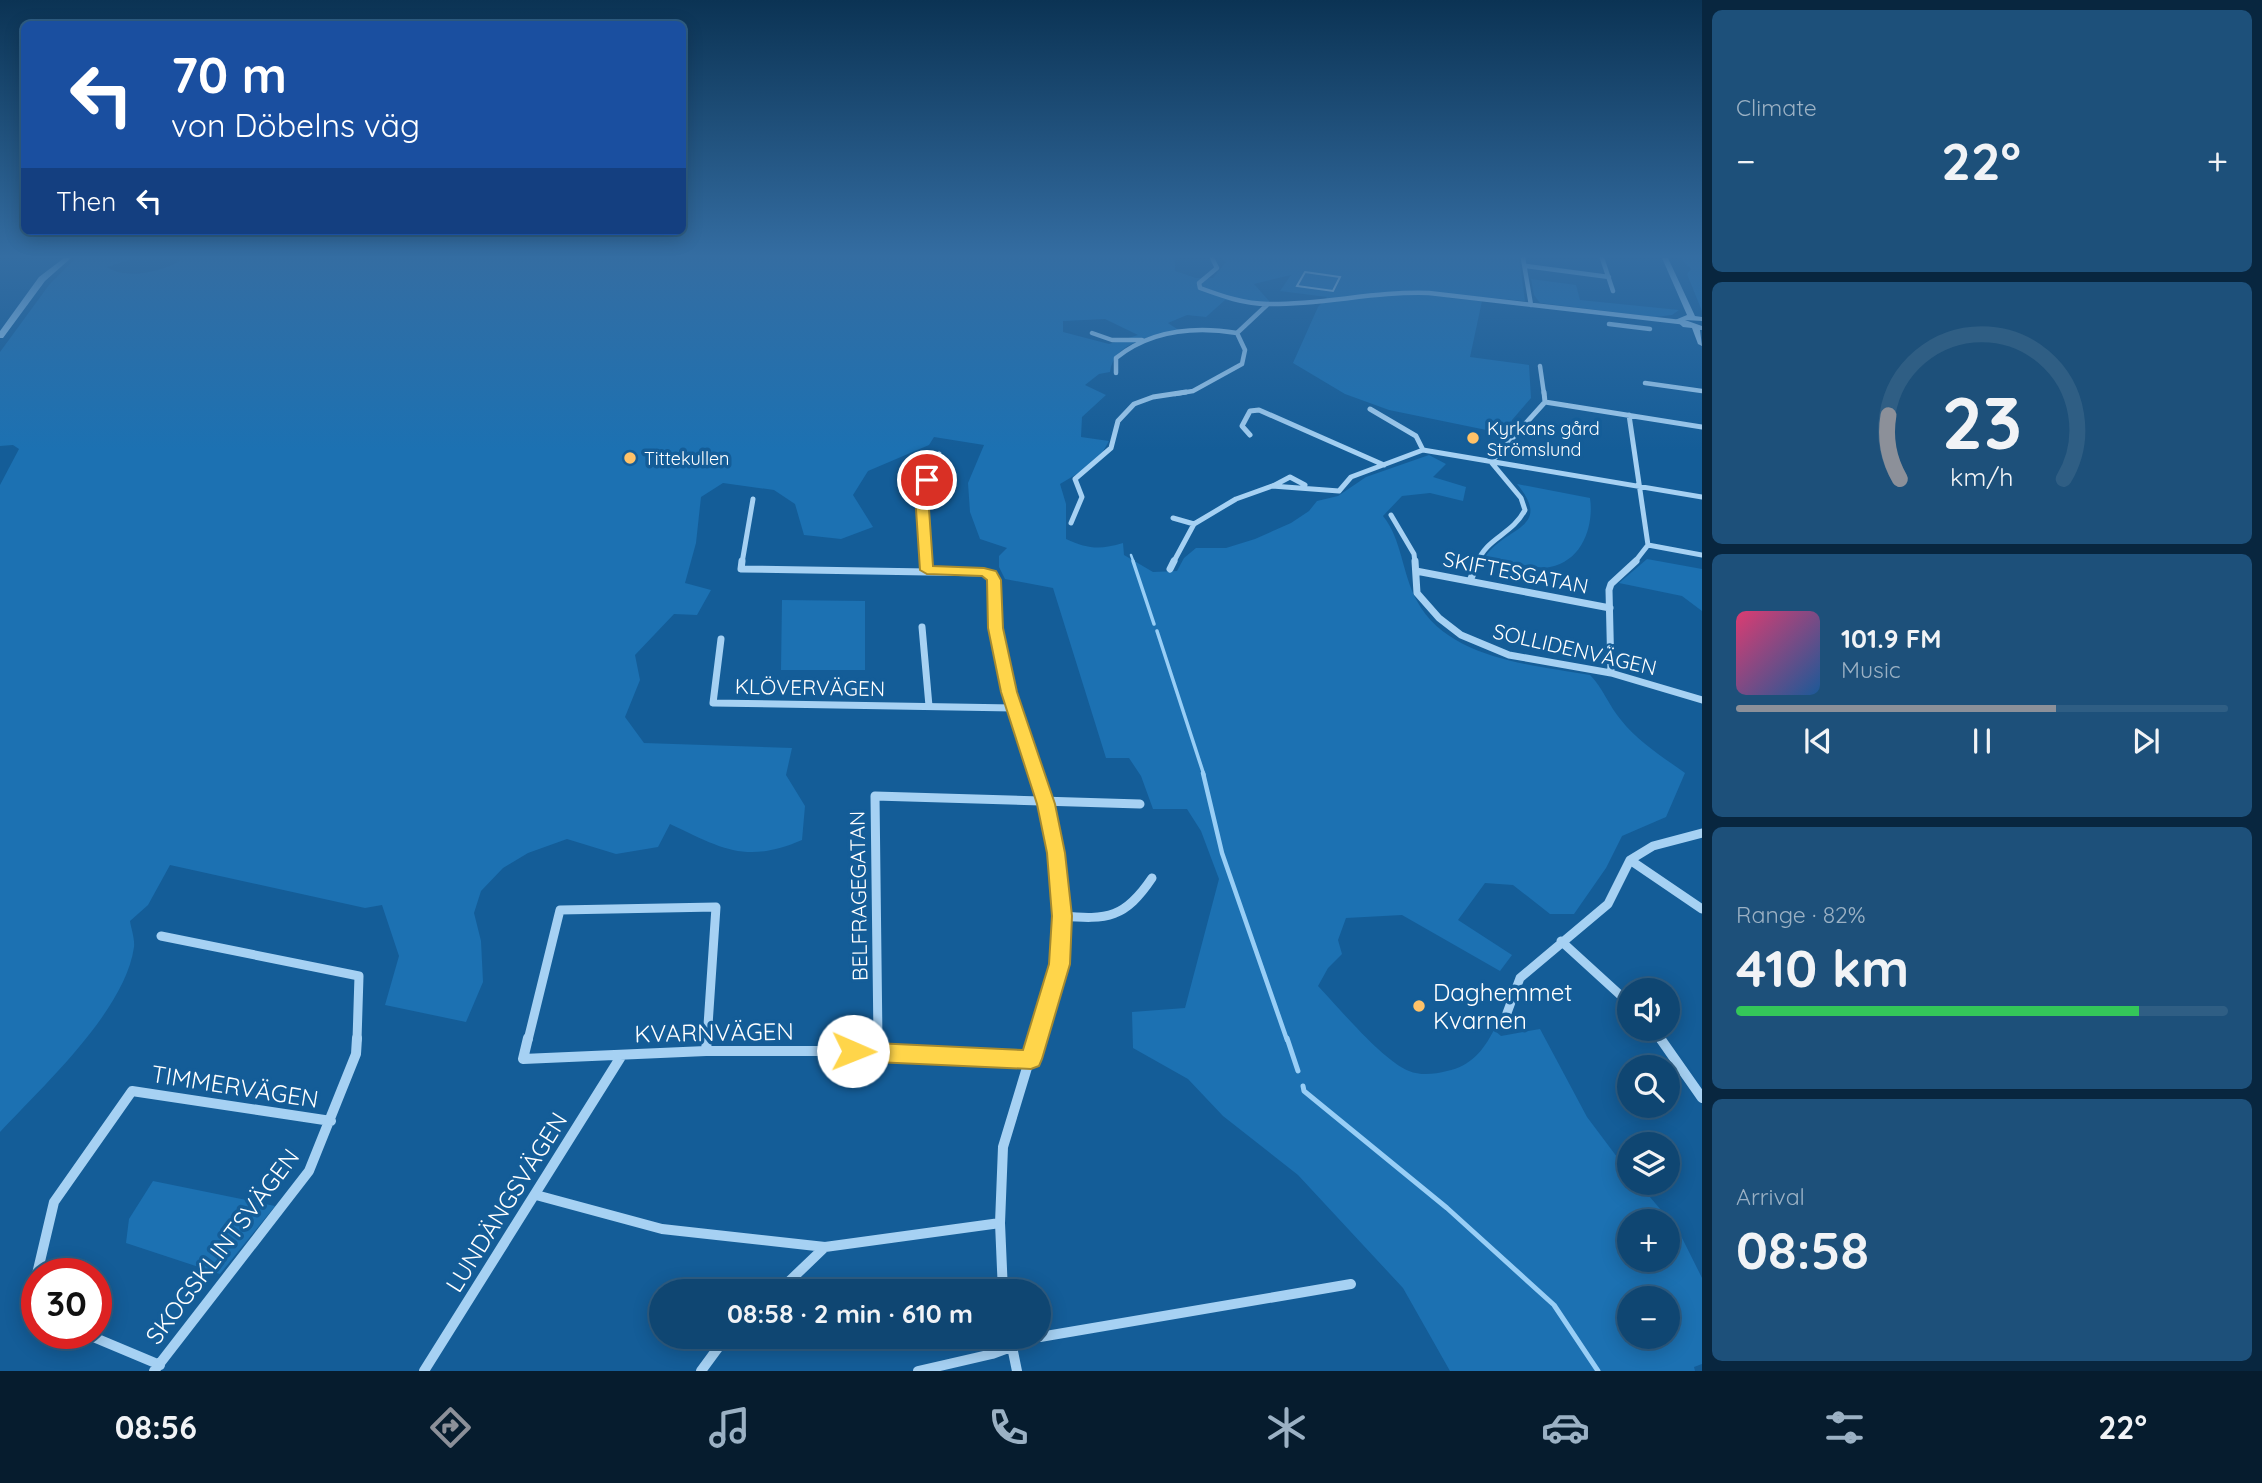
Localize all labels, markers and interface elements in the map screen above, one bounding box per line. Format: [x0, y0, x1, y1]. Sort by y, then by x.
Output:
text: 70 m [171, 44, 287, 105]
icon: left [56, 49, 147, 140]
text: Climate [1736, 93, 1817, 122]
text: von Döbelns väg [171, 105, 420, 145]
text: 22° [1941, 128, 2021, 193]
text: − [1736, 137, 1756, 185]
text: + [2207, 137, 2228, 185]
icon: left [130, 182, 168, 220]
text: Then [56, 185, 116, 218]
text: 23 [1942, 377, 2022, 468]
place label: Kyrkans gård Strömslund [1487, 417, 1600, 461]
marker: Kyrkans gård Strömslund [1465, 430, 1481, 446]
place label: Tittekullen [644, 447, 729, 470]
marker: Tittekullen [622, 450, 638, 466]
pin [897, 450, 957, 510]
icon: arrive [908, 461, 946, 499]
text: km/h [1950, 461, 2014, 492]
street label: SKIFTESGATAN [1441, 545, 1591, 599]
street label: SOLLIDENVÄGEN [1491, 618, 1659, 680]
text: 101.9 FM [1841, 622, 1942, 655]
text: Music [1841, 655, 1901, 684]
street label: KLÖVERVÄGEN [735, 673, 885, 701]
icon: previous [1799, 722, 1837, 760]
icon: pause [1963, 722, 2001, 760]
icon: next [2127, 722, 2165, 760]
street label: BELFRAGEGATAN [844, 811, 872, 981]
text: Range · 82% [1736, 900, 1866, 929]
text: 410 km [1736, 935, 1909, 1000]
place label: Daghemmet Kvarnen [1433, 977, 1572, 1035]
map controls [1617, 978, 1680, 1349]
button: sound [1617, 978, 1680, 1041]
marker: Daghemmet Kvarnen [1411, 998, 1427, 1014]
position arrow [816, 1014, 890, 1088]
street label: KVARNVÄGEN [634, 1016, 794, 1048]
button: search [1617, 1055, 1680, 1118]
street label: TIMMERVÄGEN [149, 1058, 321, 1114]
street label: LUNDÄNGSVÄGEN [439, 1106, 573, 1298]
button: layers [1617, 1132, 1680, 1195]
street label: SKOGSKLINTSVÄGEN [139, 1142, 305, 1350]
text: Arrival [1736, 1182, 1805, 1211]
button: + [1617, 1209, 1680, 1272]
text: 08:58 [1736, 1217, 1869, 1282]
speed limit sign: 30 [21, 1258, 112, 1349]
button: − [1617, 1286, 1680, 1349]
text: 08:58 · 2 min · 610 m [727, 1297, 973, 1330]
icon: directions [426, 1403, 475, 1452]
icon: music [705, 1403, 754, 1452]
icon: phone [984, 1403, 1033, 1452]
icon: climate [1262, 1403, 1311, 1452]
icon: car [1541, 1403, 1590, 1452]
icon: filters [1820, 1403, 1869, 1452]
text: 08:56 [115, 1407, 197, 1447]
text: 22° [2098, 1407, 2147, 1447]

